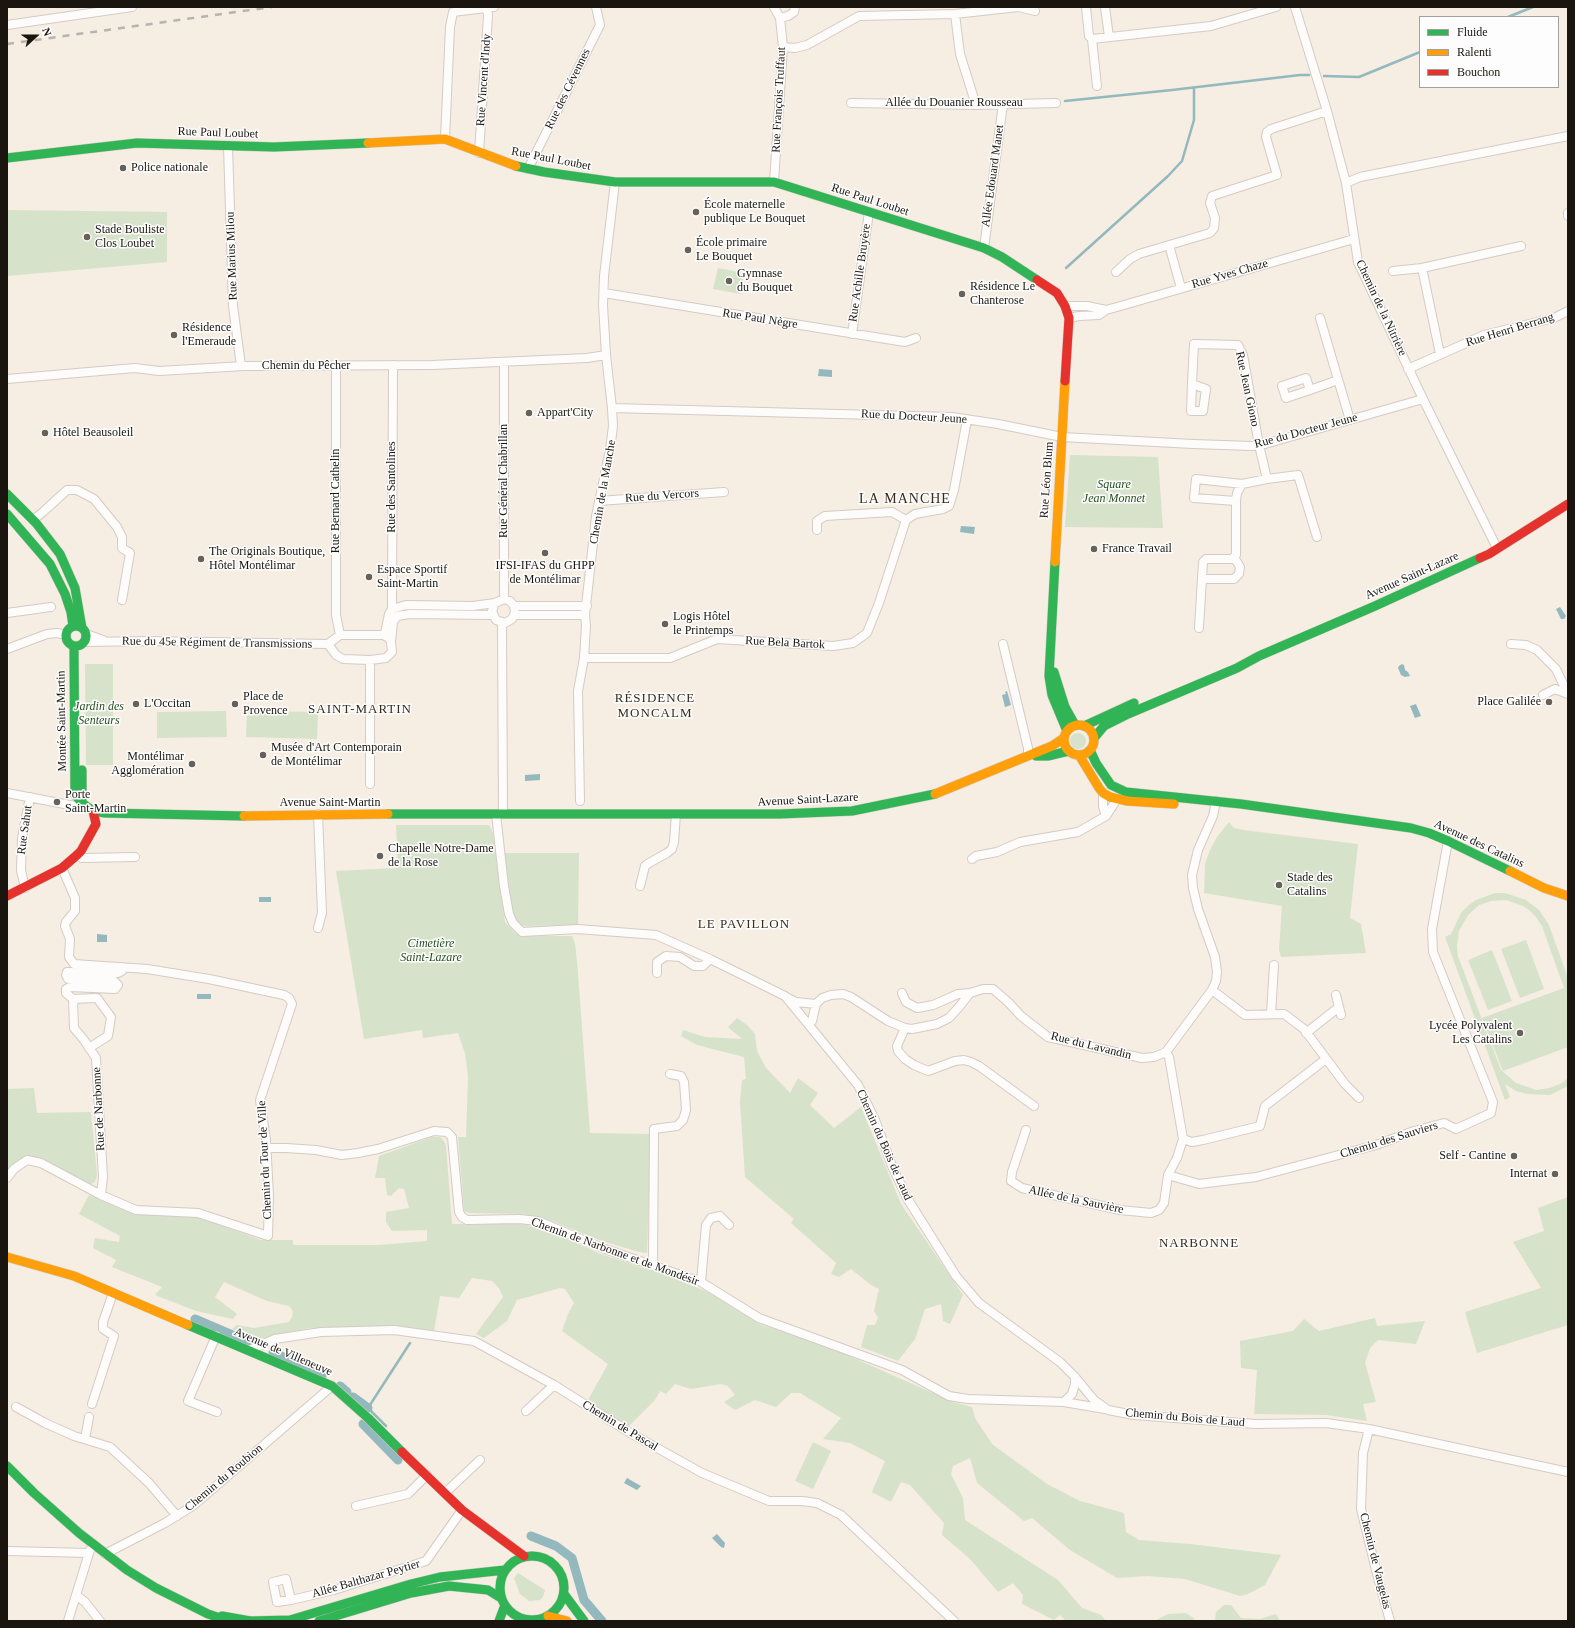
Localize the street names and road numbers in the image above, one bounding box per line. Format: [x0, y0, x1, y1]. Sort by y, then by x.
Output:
street label: Rue Vincent d'Indy [474, 33, 494, 127]
street label: Rue des Cévennes [542, 46, 594, 132]
street label: Rue François Truffaut [769, 47, 789, 153]
street label: Allée du Douanier Rousseau [885, 96, 1023, 110]
street label: Rue Paul Loubet [177, 124, 259, 142]
street label: Allée Edouard Manet [979, 124, 1007, 228]
street label: Rue Paul Loubet [510, 144, 592, 174]
street label: Rue Paul Loubet [829, 181, 911, 219]
street label: Rue Marius Milou [223, 211, 241, 301]
street label: Rue Achille Bruyère [846, 223, 874, 323]
street label: Rue Yves Chaze [1190, 256, 1270, 292]
street label: Chemin de la Nitrière [1352, 258, 1410, 358]
street label: Rue Paul Nègre [721, 306, 799, 332]
street label: Rue Henri Berrang [1464, 310, 1556, 350]
street label: Rue Jean Giono [1232, 350, 1262, 428]
street label: Chemin du Pêcher [262, 359, 350, 373]
street label: Rue du Docteur Jeune [861, 407, 967, 427]
street label: Rue du Docteur Jeune [1253, 410, 1359, 452]
street label: Rue Général Chabrillan [497, 424, 511, 538]
street label: Chemin de la Manche [587, 439, 619, 545]
street label: Rue des Santolines [385, 441, 399, 533]
street label: Rue Léon Blum [1037, 441, 1057, 519]
street label: Rue Bernard Cathelin [329, 449, 343, 553]
street label: Rue du Vercors [625, 486, 699, 506]
street label: Avenue Saint-Lazare [1363, 549, 1461, 603]
street label: Rue du 45e Régiment de Transmissions [122, 634, 312, 652]
street label: Rue Bela Bartok [745, 634, 825, 652]
street label: Montée Saint-Martin [54, 670, 70, 772]
street label: Avenue Saint-Lazare [757, 790, 859, 810]
street label: Avenue Saint-Martin [280, 796, 380, 810]
street label: Rue Sahut [14, 804, 36, 856]
street label: Avenue des Catalins [1432, 817, 1526, 871]
street label: Rue du Lavandin [1049, 1029, 1133, 1063]
street label: Rue de Narbonne [90, 1067, 108, 1151]
street label: Chemin du Bois de Laud [853, 1087, 915, 1203]
street label: Chemin du Tour de Ville [255, 1100, 275, 1220]
street label: Chemin des Sauviers [1338, 1118, 1440, 1162]
street label: Allée de la Sauvière [1027, 1183, 1125, 1217]
street label: Chemin de Narbonne et de Mondésir [529, 1215, 701, 1289]
street label: Avenue de Villeneuve [232, 1325, 334, 1379]
street label: Chemin de Pascal [579, 1398, 661, 1454]
street label: Chemin du Bois de Laud [1125, 1406, 1245, 1430]
street label: Chemin du Roubion [182, 1441, 266, 1515]
street label: Chemin de Vaugelas [1356, 1511, 1394, 1611]
street label: Allée Balthazar Peytier [310, 1557, 422, 1601]

